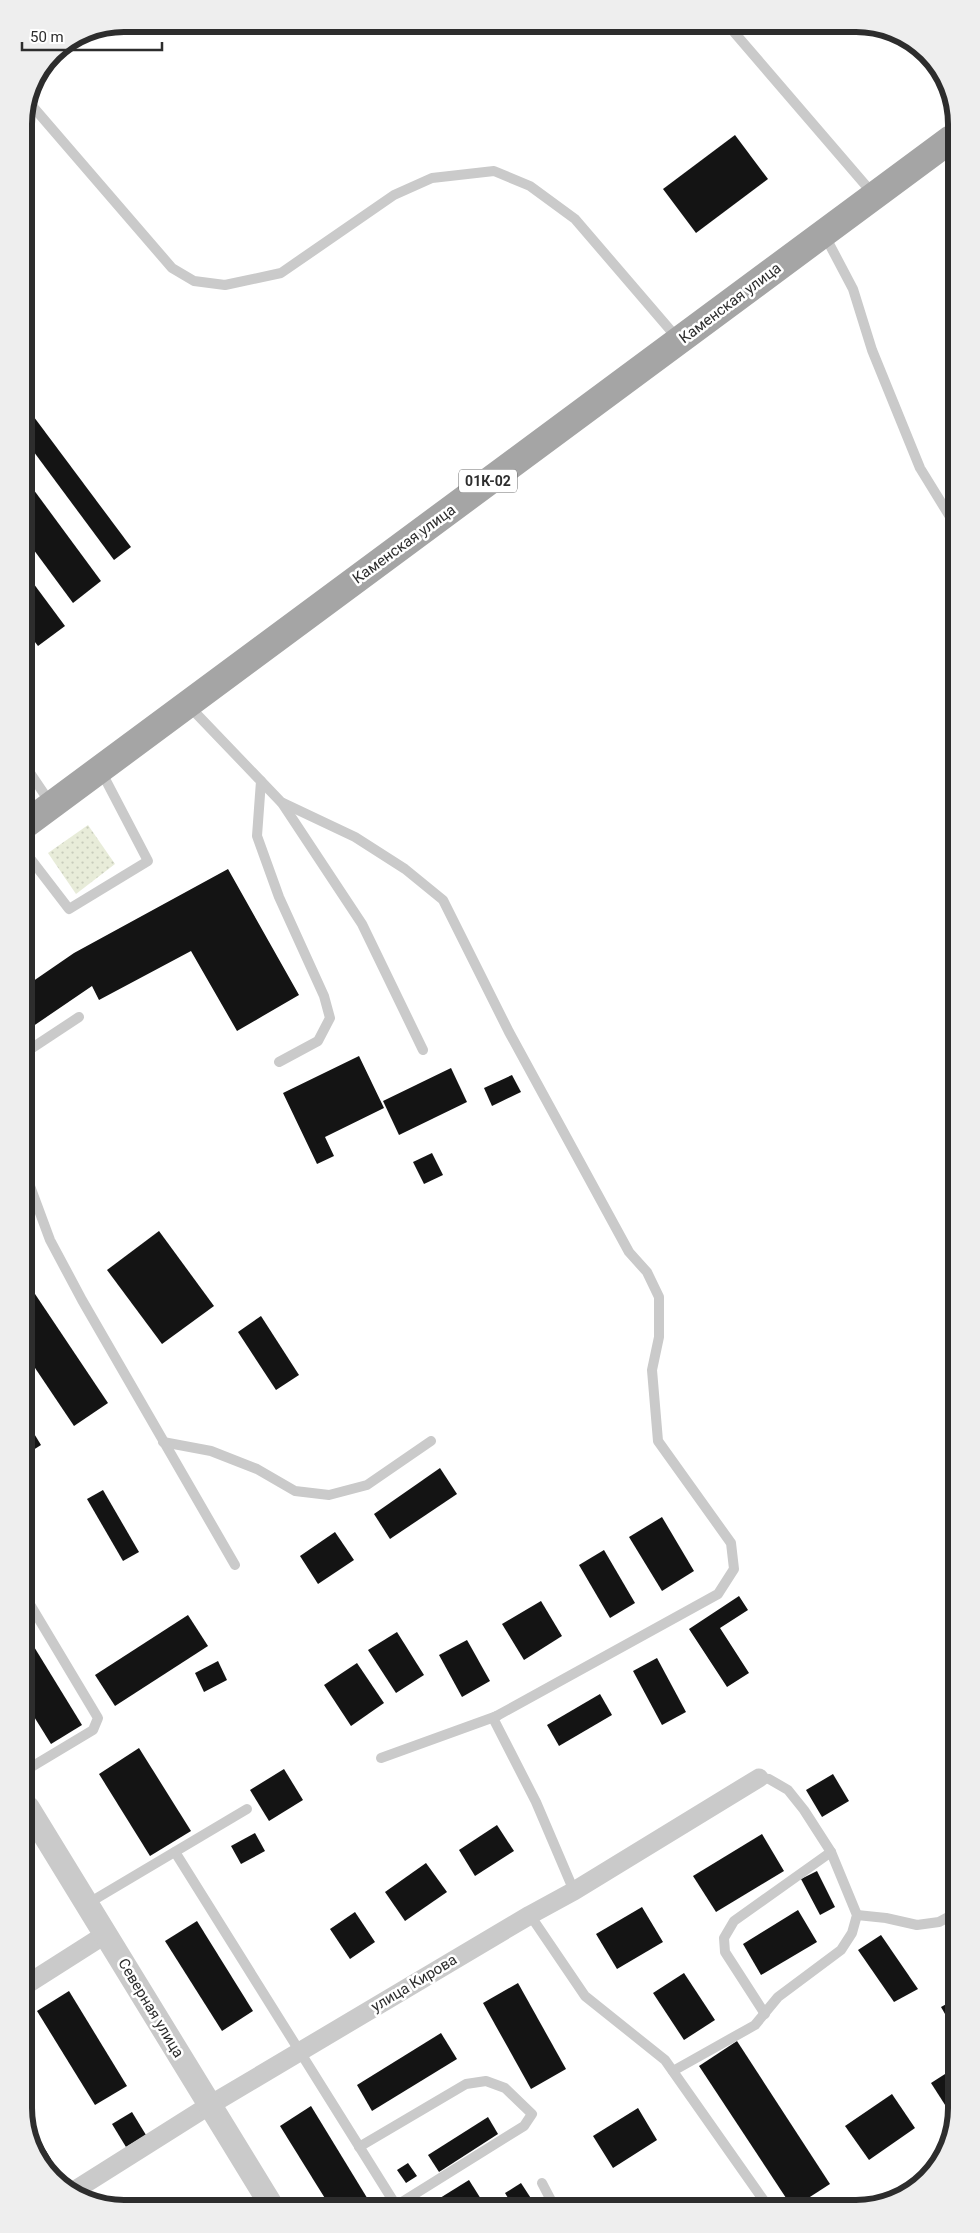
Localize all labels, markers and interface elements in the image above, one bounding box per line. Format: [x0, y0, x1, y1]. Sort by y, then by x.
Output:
scale bar [22, 20, 162, 52]
text: 50 m [30, 28, 64, 46]
street label: Каменская улица [676, 259, 784, 347]
road number: 01К-02 [459, 470, 517, 492]
street label: Каменская улица [349, 501, 459, 587]
street label: улица Кирова [368, 1950, 460, 2016]
street label: Северная улица [114, 1955, 188, 2061]

